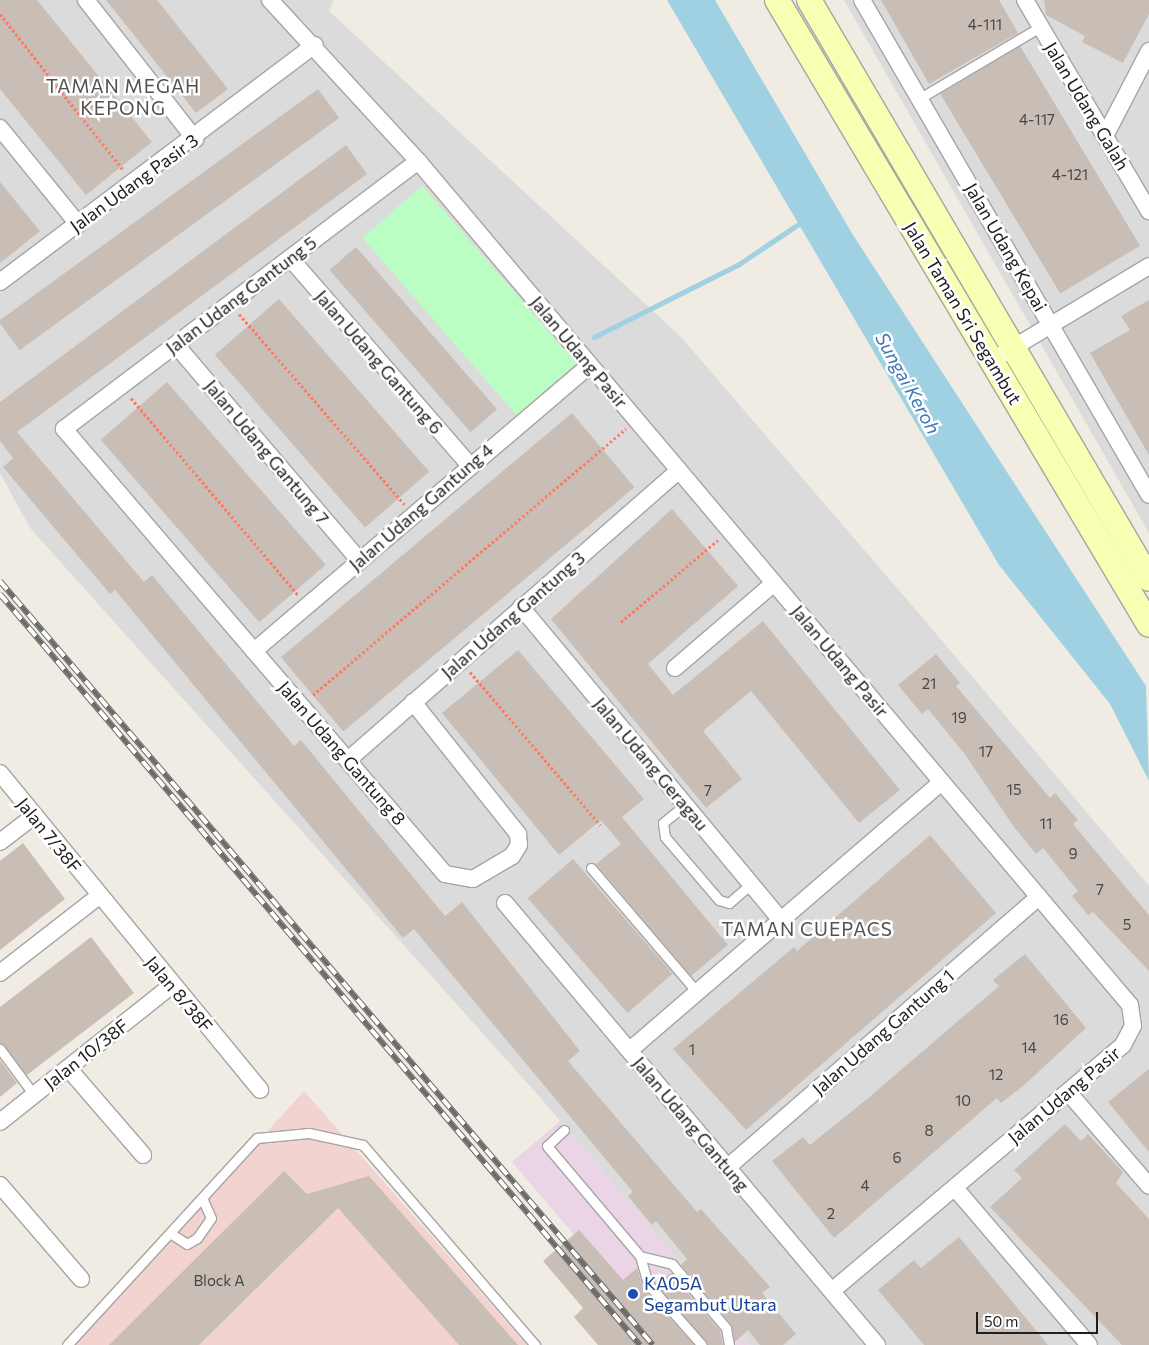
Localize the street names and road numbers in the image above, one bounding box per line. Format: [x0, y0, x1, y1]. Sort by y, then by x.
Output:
street label: Jalan Udang Galah [1040, 38, 1134, 174]
street label: Jalan Udang Pasir 3 [66, 129, 202, 237]
street label: Jalan Udang Kepai [961, 179, 1051, 315]
street label: Jalan Taman Sri Segambut [900, 218, 1026, 408]
street label: Jalan Udang Gantung 5 [161, 231, 321, 359]
street label: Jalan Udang Gantung 6 [311, 286, 447, 438]
street label: Jalan Udang Pasir [526, 292, 632, 412]
street label: Jalan Udang Gantung 7 [200, 375, 334, 529]
street label: Jalan Udang Gantung 4 [345, 439, 497, 575]
street label: Jalan Udang Gantung 3 [437, 547, 589, 683]
street label: Jalan Udang Pasir [787, 601, 893, 721]
street label: Jalan Udang Gantung 8 [274, 677, 410, 829]
street label: Jalan Udang Geragau [589, 693, 713, 835]
street label: Jalan 7/38F [12, 793, 86, 877]
street label: Jalan 8/38F [141, 952, 217, 1036]
street label: Jalan Udang Gantung 1 [808, 965, 958, 1099]
street label: Jalan 10/38F [40, 1014, 132, 1094]
street label: Jalan Udang Pasir [1004, 1042, 1124, 1148]
street label: Jalan Udang Gantung [628, 1052, 754, 1196]

